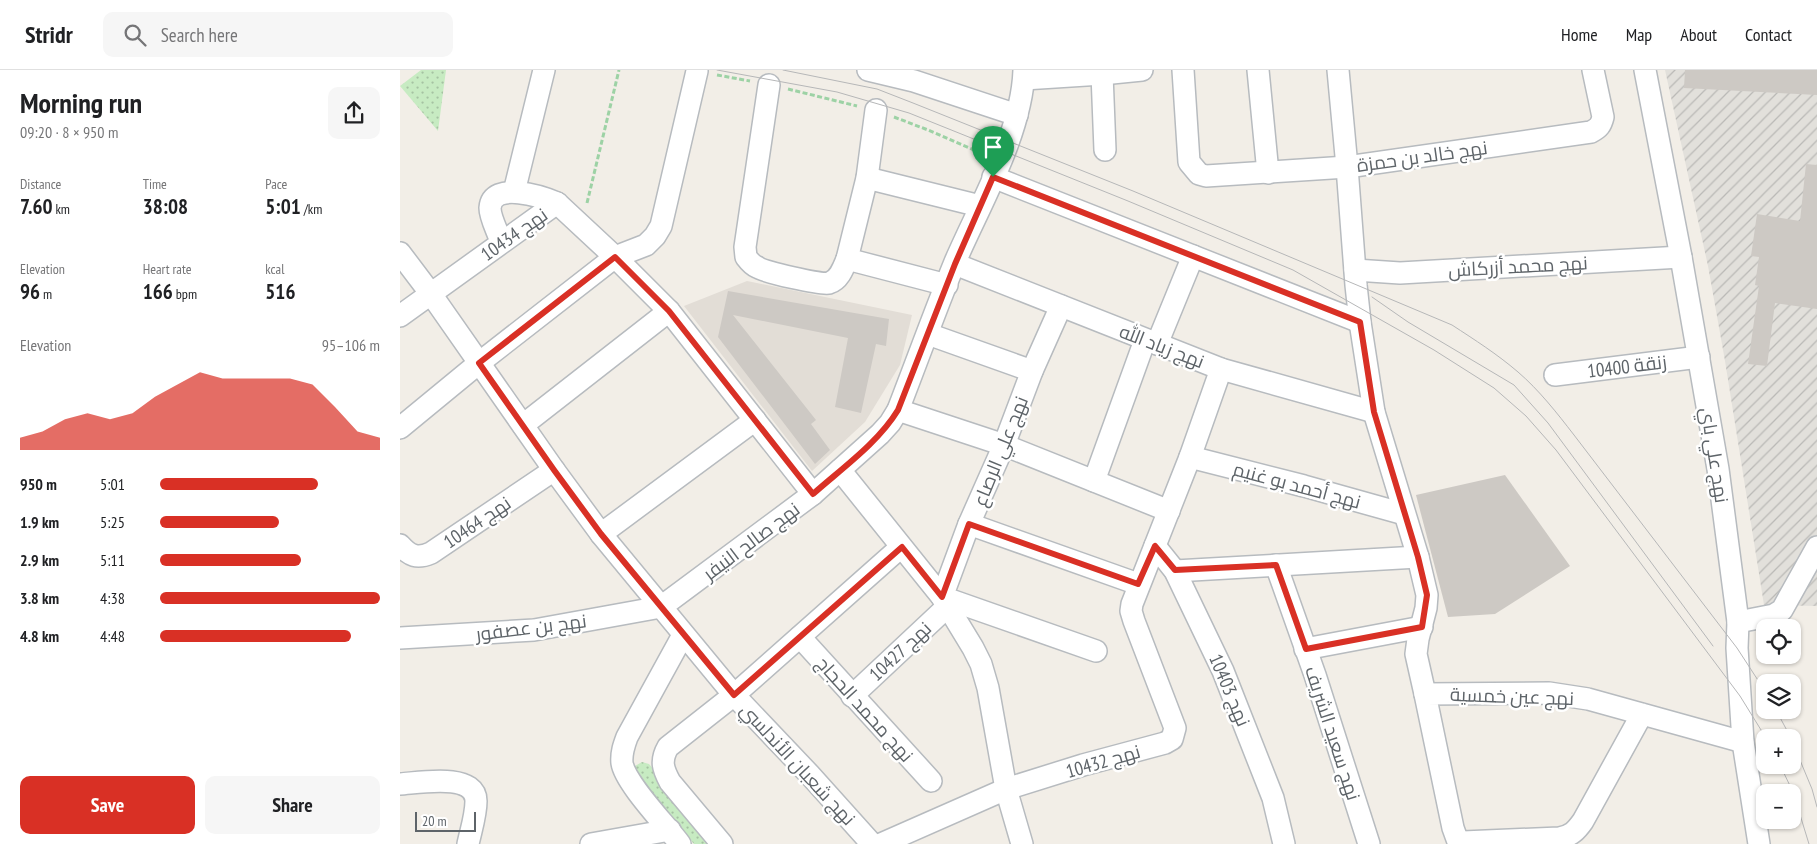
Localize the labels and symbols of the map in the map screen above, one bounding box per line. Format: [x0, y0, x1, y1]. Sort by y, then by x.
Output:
pin [972, 126, 1014, 177]
street label: نهج خالد بن حمزة [1355, 135, 1489, 179]
street label: نهج 10434 [476, 202, 553, 267]
street label: نهج محمد أزركاش [1448, 250, 1589, 284]
street label: نهج زياد الله [1115, 319, 1208, 375]
street label: زنقة 10400 [1586, 349, 1668, 383]
street label: نهج علي الرصاع [967, 392, 1036, 511]
street label: نهج علي باي [1693, 405, 1734, 505]
street label: نهج أحمد بو غنيم [1230, 456, 1364, 516]
street label: نهج 10464 [439, 491, 516, 555]
street label: نهج صالح النيفر [697, 497, 805, 587]
street label: نهج بن عصفور [473, 608, 588, 648]
street label: نهج 10427 [864, 616, 937, 687]
street label: نهج 10403 [1202, 650, 1256, 731]
street label: نهج محمد الحجاج [810, 651, 919, 768]
street label: نهج سعيد الشريف [1298, 663, 1366, 804]
street label: نهج عين خمسية [1450, 682, 1574, 712]
street label: نهج شعبان الأندلسي [733, 698, 861, 832]
street label: نهج 10432 [1063, 739, 1144, 785]
scale bar [415, 809, 476, 832]

